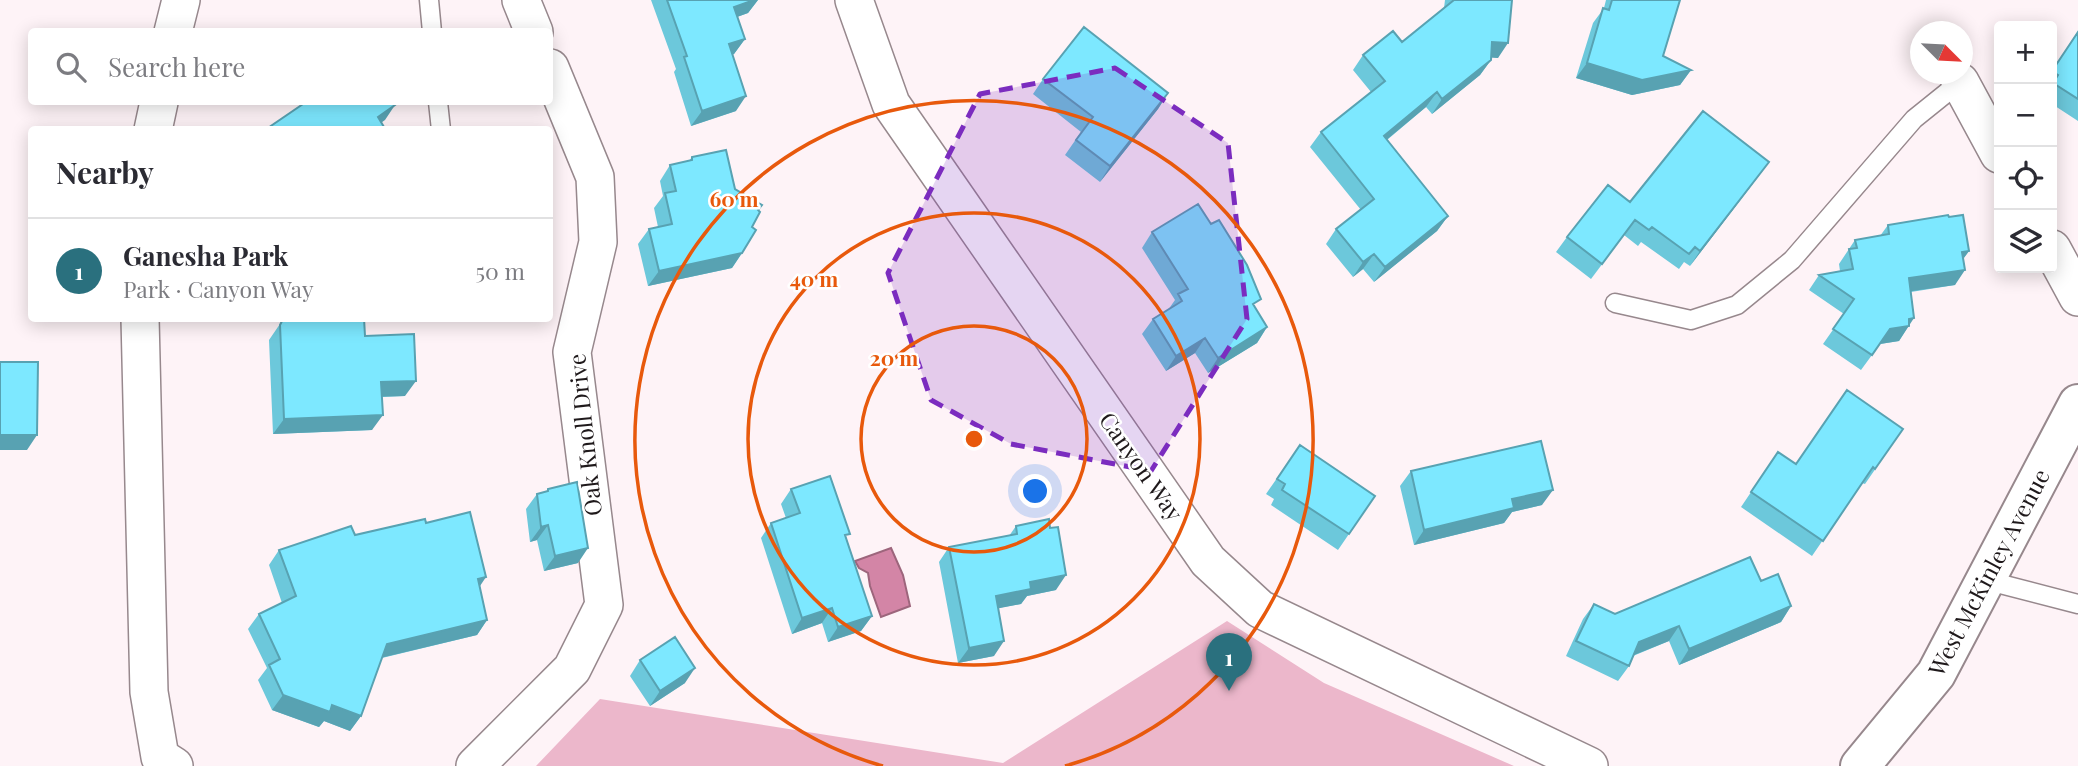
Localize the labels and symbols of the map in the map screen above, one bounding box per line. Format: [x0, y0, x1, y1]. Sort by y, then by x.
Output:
north arrow [1910, 21, 1973, 84]
text: 60 m [709, 184, 759, 212]
text: 40 m [790, 264, 838, 292]
text: 20 m [870, 343, 918, 371]
street label: Oak Knoll Drive [560, 352, 608, 518]
street label: Canyon Way [1093, 405, 1191, 527]
centre of rings [962, 427, 986, 451]
street label: West McKinley Avenue [1920, 463, 2056, 682]
your location [1018, 474, 1052, 508]
pin: 1 [1206, 633, 1252, 691]

